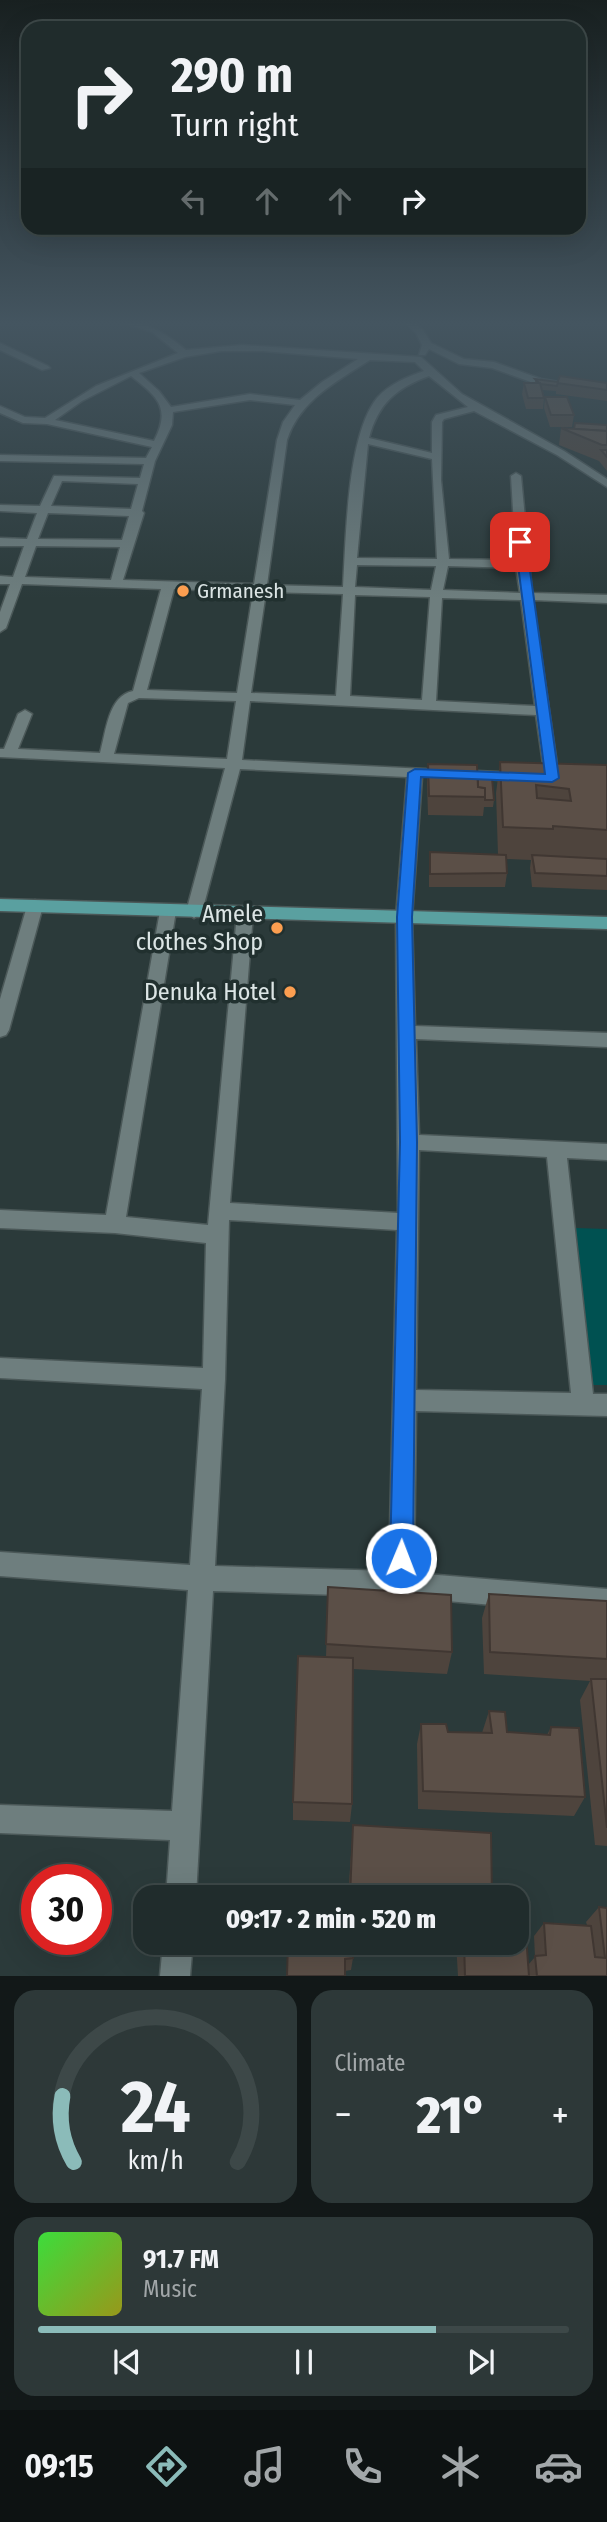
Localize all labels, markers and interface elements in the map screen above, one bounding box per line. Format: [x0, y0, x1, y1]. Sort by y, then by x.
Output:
text: 290 m [171, 46, 293, 105]
icon: right [56, 49, 147, 140]
text: Turn right [171, 106, 298, 144]
icon: left [175, 182, 213, 220]
icon: ahead [248, 182, 286, 220]
icon: ahead [321, 182, 359, 220]
icon: right [394, 182, 432, 220]
pin [490, 512, 550, 572]
icon: arrive [501, 523, 539, 561]
place label: Grmanesh [197, 578, 284, 604]
marker: Grmanesh [175, 583, 191, 599]
place label: Amele clothes Shop [136, 900, 263, 956]
marker: Amele clothes Shop [269, 920, 285, 936]
place label: Denuka Hotel [144, 978, 276, 1006]
marker: Denuka Hotel [282, 984, 298, 1000]
position arrow [364, 1521, 438, 1595]
speed limit sign: 30 [21, 1864, 112, 1955]
text: 09:17 · 2 min · 520 m [226, 1904, 436, 1935]
text: Climate [335, 2049, 405, 2077]
text: 24 [119, 2065, 190, 2152]
text: 21° [416, 2084, 487, 2147]
text: − [335, 2092, 352, 2138]
text: + [552, 2092, 569, 2138]
text: km/h [127, 2146, 183, 2176]
text: 91.7 FM [143, 2244, 219, 2275]
text: Music [143, 2275, 197, 2303]
icon: previous [108, 2343, 146, 2381]
icon: pause [285, 2343, 323, 2381]
icon: next [462, 2343, 500, 2381]
icon: directions [142, 2442, 191, 2491]
icon: music [240, 2442, 289, 2491]
icon: phone [338, 2442, 387, 2491]
icon: climate [436, 2442, 485, 2491]
icon: car [534, 2442, 583, 2491]
text: 09:15 [24, 2447, 94, 2485]

